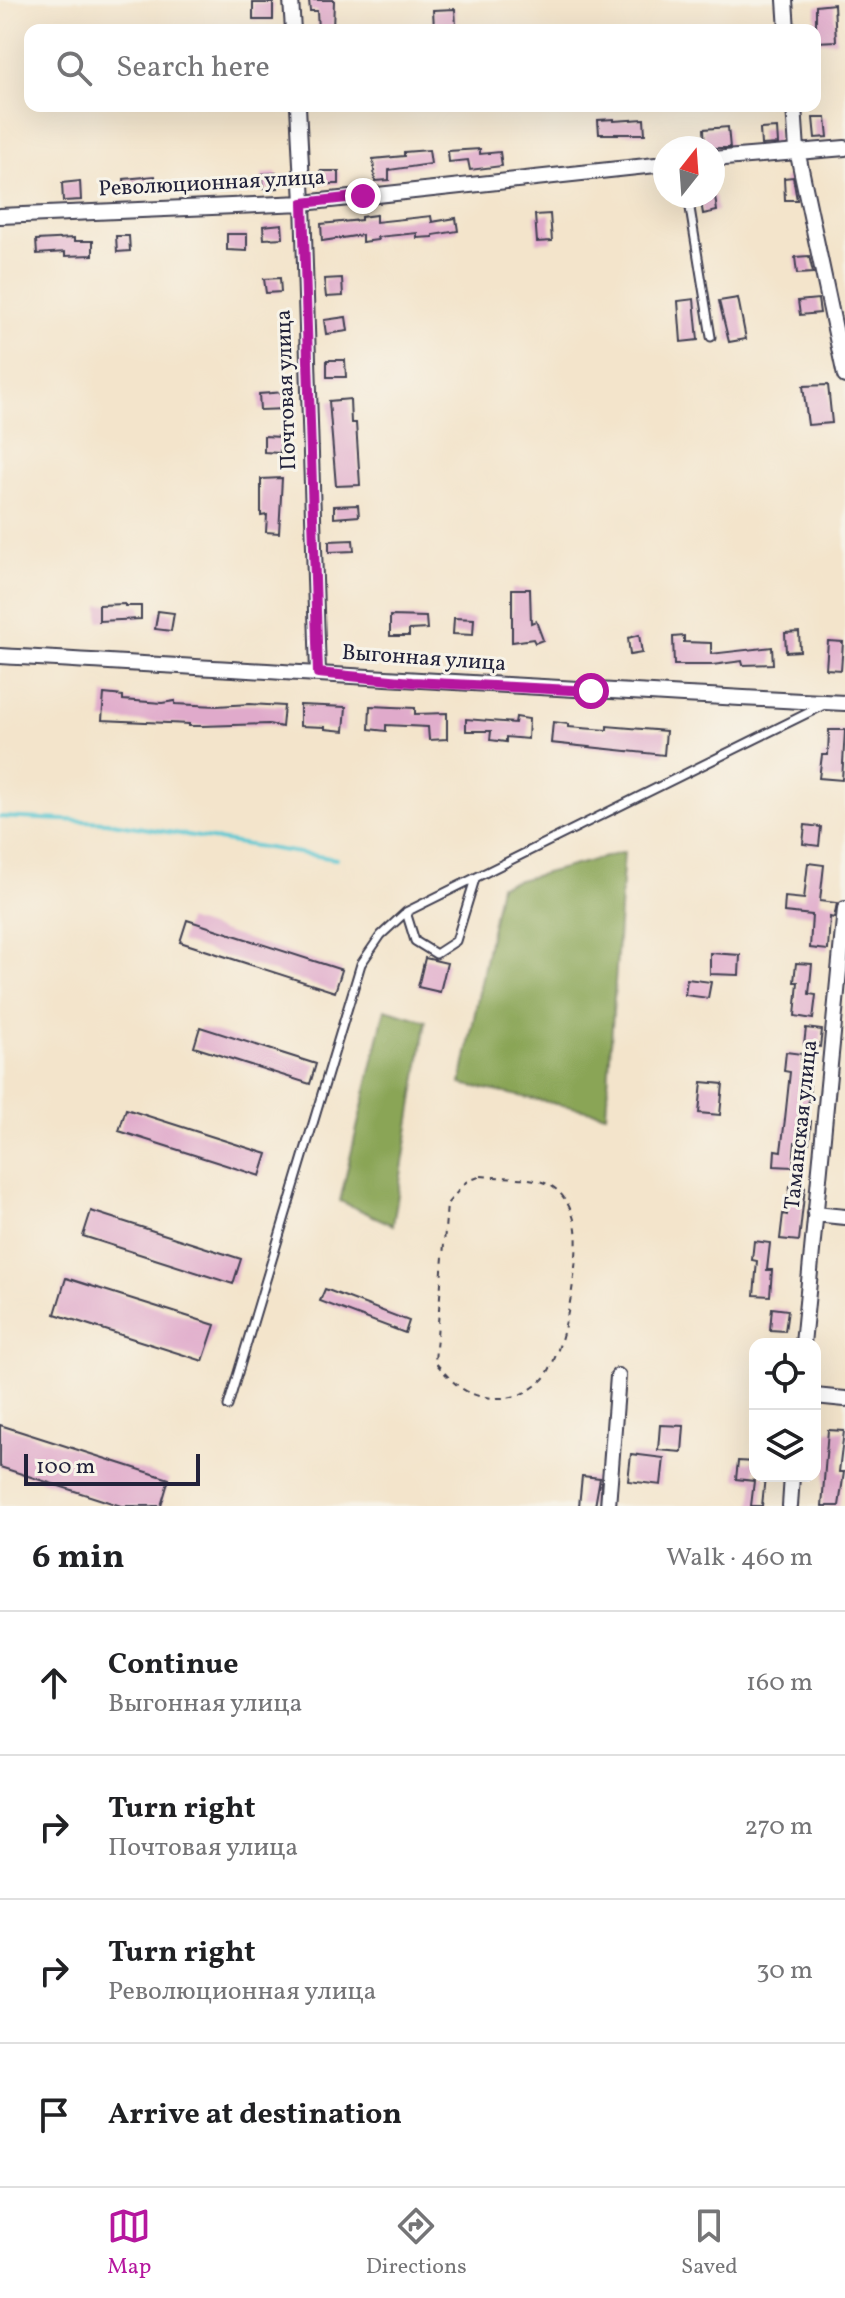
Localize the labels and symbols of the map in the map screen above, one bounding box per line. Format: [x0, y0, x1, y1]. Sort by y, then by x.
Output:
north arrow [653, 136, 725, 208]
street label: Революционная улица [98, 163, 326, 205]
route end [345, 178, 381, 214]
street label: Почтовая улица [269, 309, 305, 471]
street label: Выгонная улица [341, 638, 507, 680]
route start [573, 673, 609, 709]
street label: Таманская улица [778, 1038, 826, 1212]
scale bar [24, 1450, 200, 1486]

